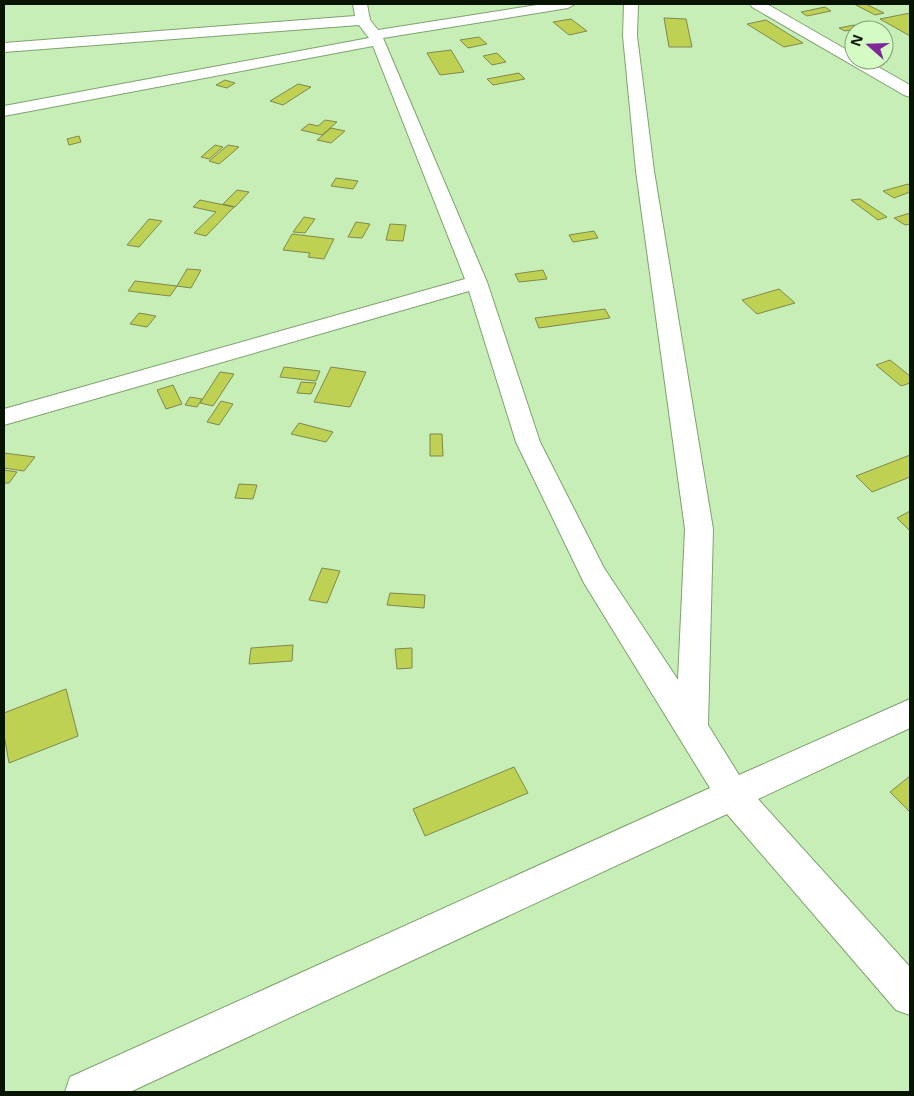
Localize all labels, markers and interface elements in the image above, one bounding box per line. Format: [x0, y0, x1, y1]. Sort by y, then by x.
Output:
north arrow [844, 20, 894, 70]
text: N [845, 32, 867, 49]

